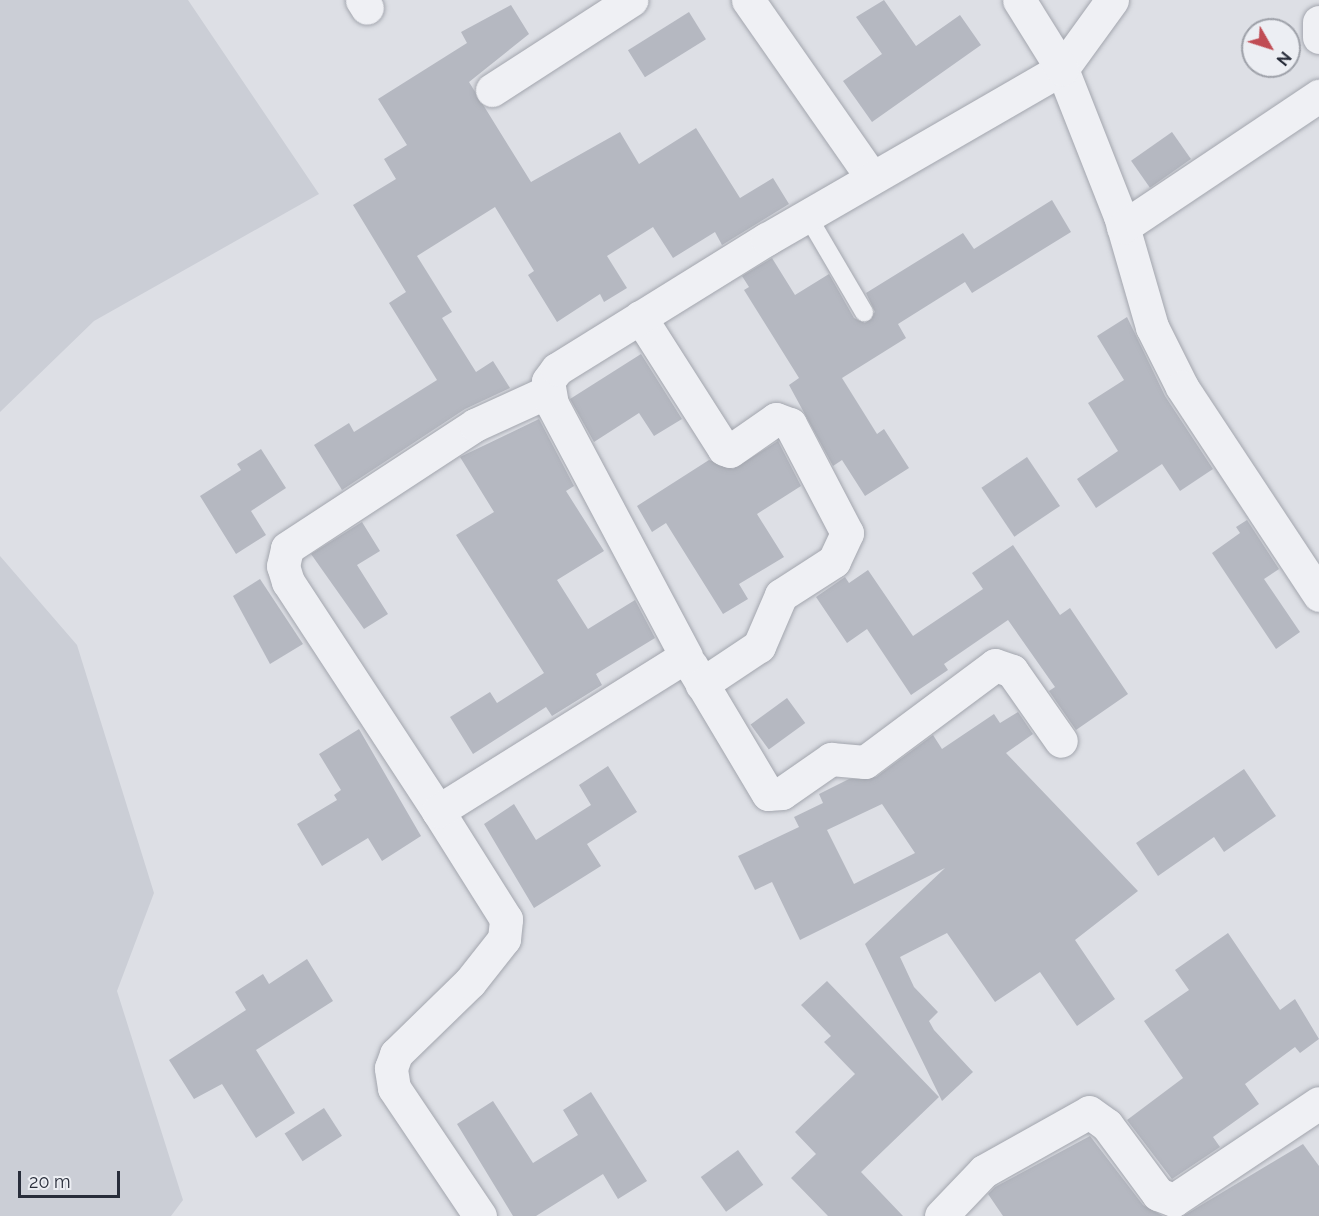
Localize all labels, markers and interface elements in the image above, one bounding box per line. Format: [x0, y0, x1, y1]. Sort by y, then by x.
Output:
north arrow [1241, 18, 1301, 78]
text: N [1273, 48, 1295, 69]
scale bar [21, 1159, 123, 1197]
text: 20 m [29, 1171, 71, 1192]

